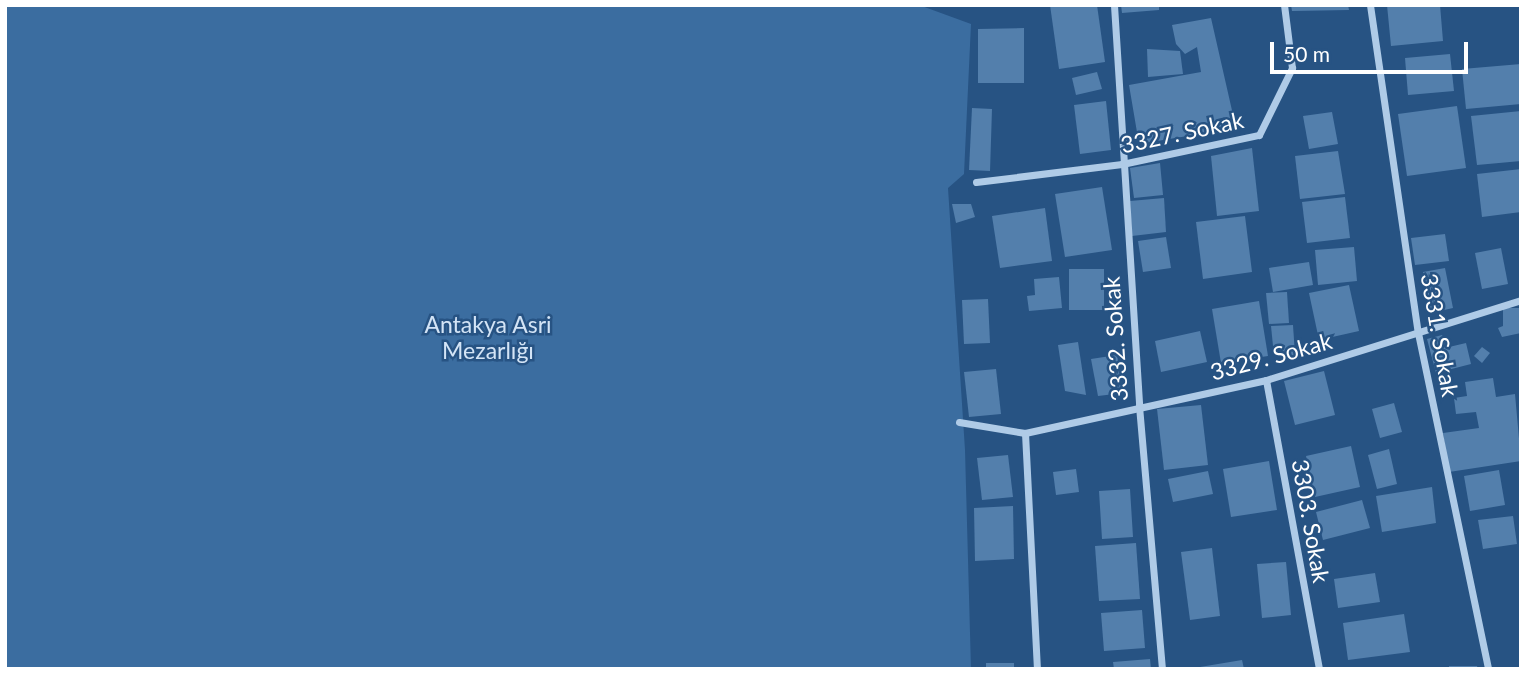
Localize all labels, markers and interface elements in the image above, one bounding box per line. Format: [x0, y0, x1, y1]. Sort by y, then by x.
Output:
scale bar [1274, 28, 1472, 72]
text: 50 m [1283, 41, 1330, 66]
street label: 3327. Sokak [1118, 106, 1246, 158]
street label: 3331. Sokak [1416, 271, 1464, 399]
street label: 3332. Sokak [1097, 276, 1133, 402]
park label: Antakya Asri Mezarlığı [424, 310, 552, 364]
street label: 3329. Sokak [1207, 327, 1335, 385]
street label: 3303. Sokak [1287, 457, 1335, 585]

